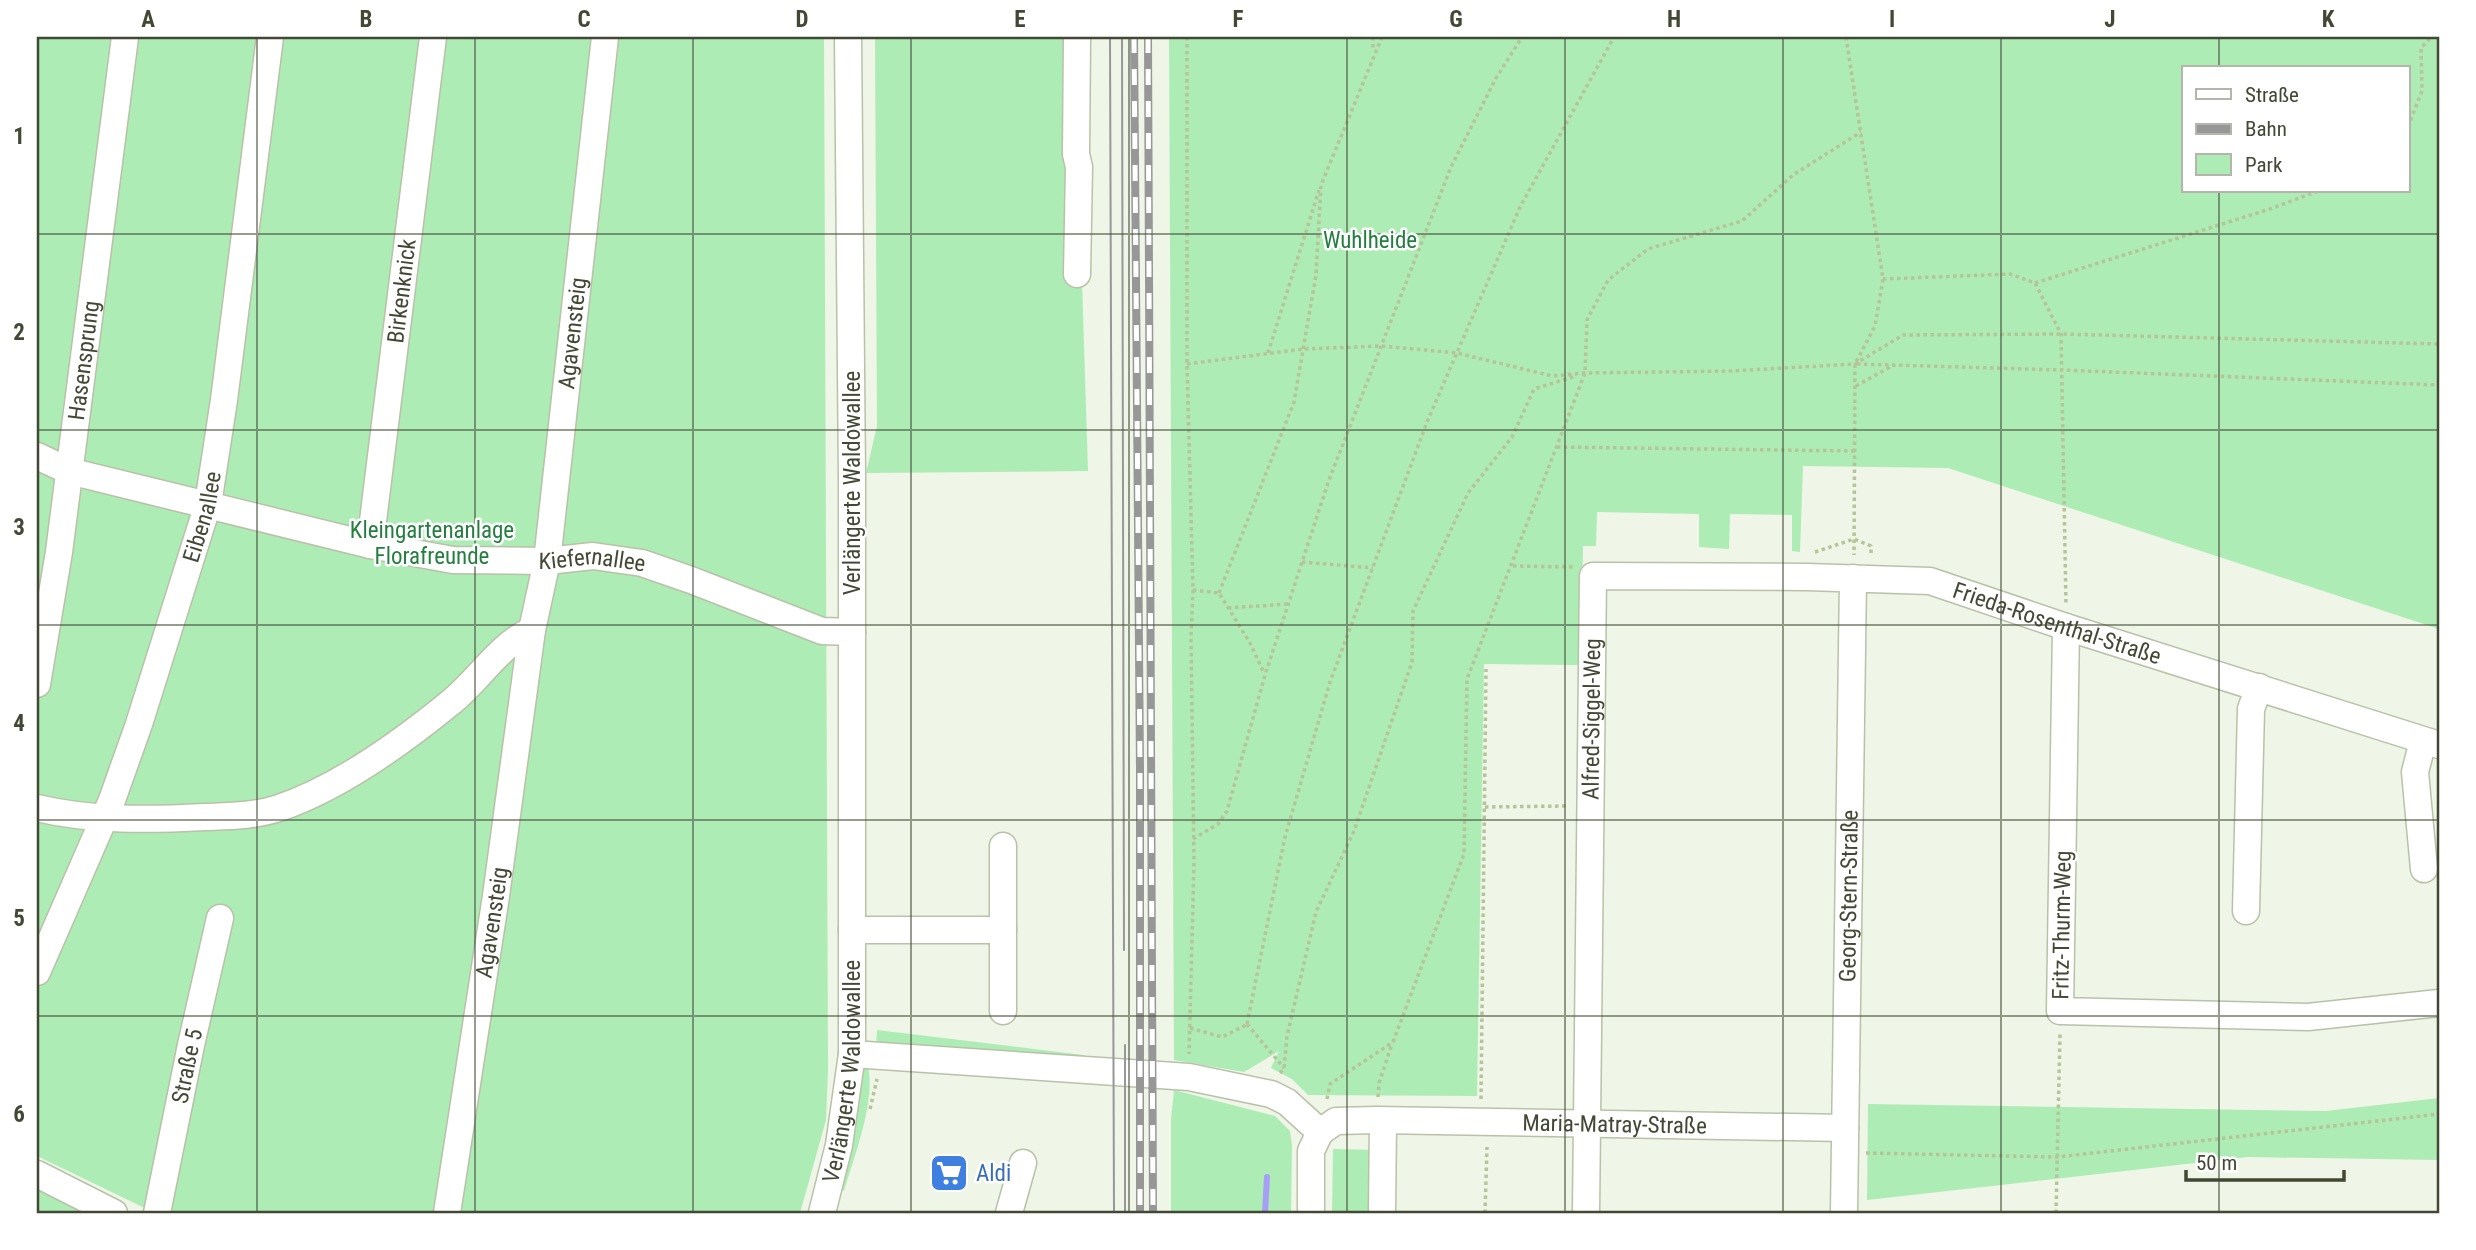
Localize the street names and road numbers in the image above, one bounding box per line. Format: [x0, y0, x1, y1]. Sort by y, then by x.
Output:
street label: Birkenknick [382, 237, 421, 345]
street label: Agavensteig [553, 276, 592, 390]
street label: Hasensprung [63, 299, 105, 422]
street label: Verlängerte Waldowallee [839, 371, 866, 595]
street label: Eibenallee [177, 470, 226, 566]
street label: Kiefernallee [538, 542, 647, 577]
street label: Frieda-Rosenthal-Straße [1950, 576, 2164, 670]
street label: Alfred-Siggel-Weg [1577, 638, 1606, 800]
street label: Georg-Stern-Straße [1834, 810, 1863, 982]
street label: Fritz-Thurm-Weg [2047, 850, 2077, 1000]
street label: Agavensteig [470, 865, 513, 980]
street label: Verlängerte Waldowallee [817, 960, 866, 1186]
street label: Straße 5 [166, 1026, 208, 1106]
street label: Maria-Matray-Straße [1522, 1109, 1707, 1139]

